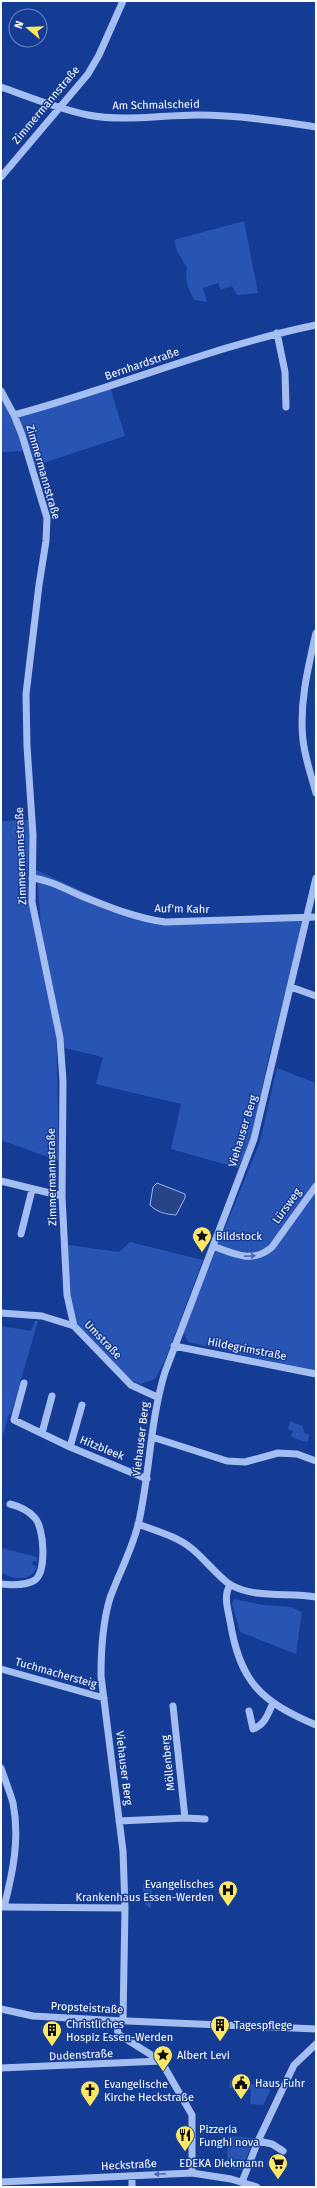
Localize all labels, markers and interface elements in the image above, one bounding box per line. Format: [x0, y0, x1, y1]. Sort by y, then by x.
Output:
north arrow [8, 8, 48, 48]
text: N [12, 19, 26, 30]
street label: Zimmermannstraße [10, 63, 82, 147]
street label: Am Schmalscheid [112, 98, 200, 112]
street label: Bernhardstraße [103, 345, 181, 383]
street label: Zimmermannstraße [23, 423, 63, 521]
street label: Zimmermannstraße [13, 807, 29, 905]
street label: Auf'm Kahr [154, 902, 210, 916]
street label: Viehauser Berg [226, 1093, 260, 1169]
street label: Zimmermannstraße [45, 1128, 59, 1226]
street label: Lürsweg [270, 1186, 304, 1226]
place icon: Bildstock [191, 1225, 213, 1253]
place label: Bildstock [216, 1230, 262, 1243]
one-way arrow [244, 1253, 256, 1260]
street label: Umstraße [82, 1318, 124, 1362]
street label: Hildegrimstraße [206, 1335, 288, 1363]
street label: Viehauser Berg [130, 1401, 152, 1477]
street label: Hitzbleek [78, 1433, 126, 1463]
street label: Tuchmachersteig [14, 1655, 99, 1691]
street label: Viehauser Berg [113, 1730, 135, 1806]
street label: Möllenberg [159, 1734, 177, 1792]
place label: Evangelisches Krankenhaus Essen-Werden [76, 1878, 214, 1904]
hospital icon: Evangelisches Krankenhaus Essen-Werden [217, 1879, 239, 1907]
street label: Propsteistraße [50, 2000, 124, 2016]
building icon: Tagespflege [209, 2014, 231, 2042]
place label: Christliches Hospiz Essen-Werden [66, 2018, 173, 2044]
building icon: Christliches Hospiz Essen-Werden [41, 2019, 63, 2047]
place label: Tagespflege [234, 2019, 292, 2032]
place icon: Albert Levi [152, 2044, 174, 2072]
street label: Dudenstraße [49, 2047, 113, 2063]
place label: Albert Levi [177, 2049, 230, 2062]
public building icon: Haus Fuhr [230, 2072, 252, 2100]
place label: Haus Fuhr [255, 2077, 306, 2090]
place label: Evangelische Kirche Heckstraße [104, 2078, 194, 2104]
church icon: Evangelische Kirche Heckstraße [79, 2079, 101, 2107]
place label: Pizzeria Funghi nova [199, 2123, 259, 2149]
restaurant icon: Pizzeria Funghi nova [174, 2124, 196, 2152]
supermarket icon: EDEKA Diekmann [267, 2152, 289, 2180]
street label: Heckstraße [101, 2157, 157, 2173]
place label: EDEKA Diekmann [179, 2157, 264, 2170]
one-way arrow [154, 2171, 166, 2178]

